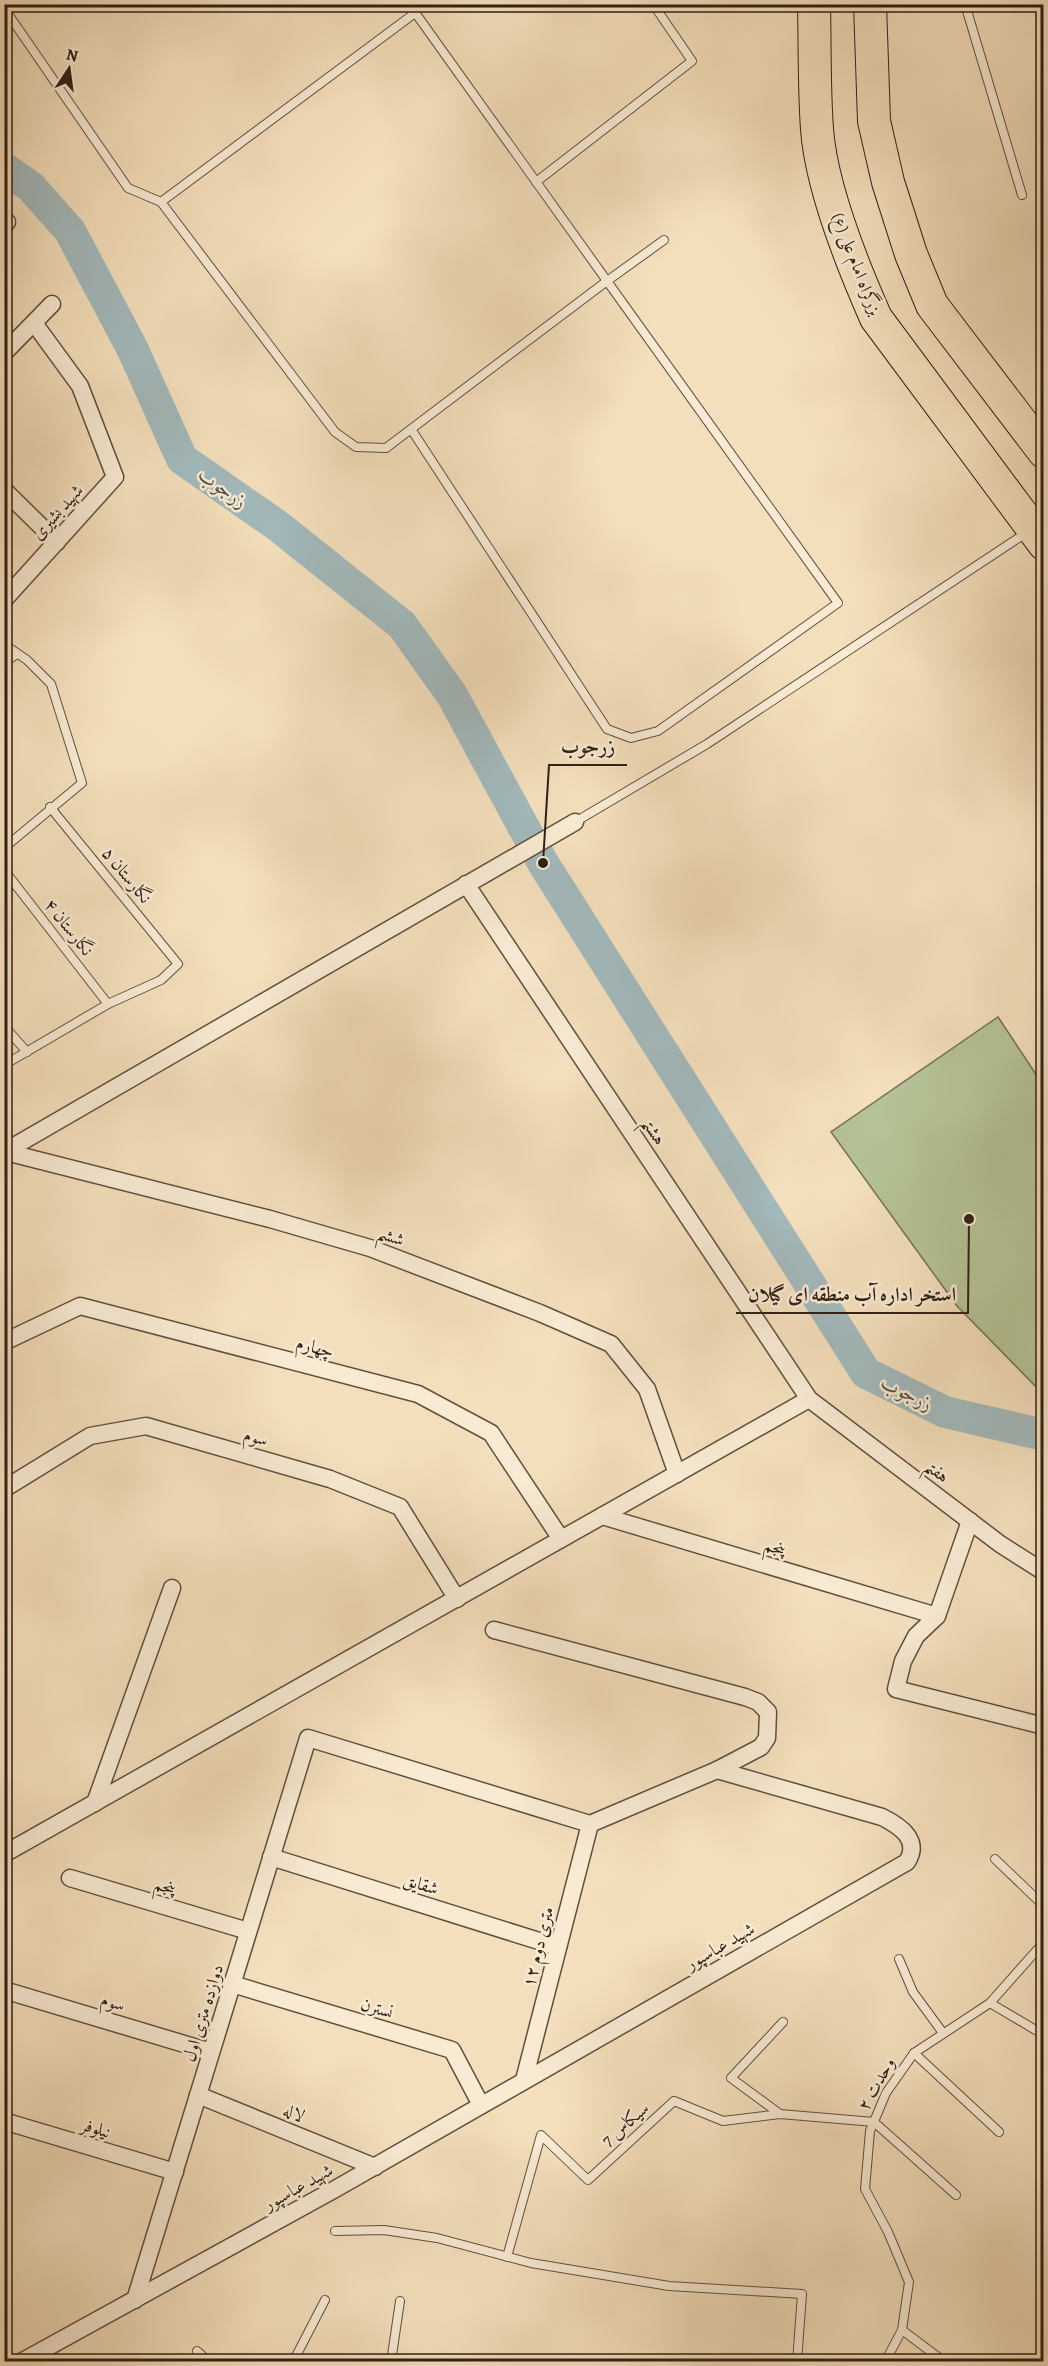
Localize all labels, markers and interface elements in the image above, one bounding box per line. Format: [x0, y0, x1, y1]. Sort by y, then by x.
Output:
north arrow [39, 39, 99, 99]
text: N [64, 43, 81, 67]
street label: بزرگراه امام علی (ع) [823, 209, 888, 320]
water label: زرجوب [193, 461, 253, 515]
street label: شهید بشیری [26, 479, 88, 545]
callout: زرجوب [549, 727, 627, 765]
text: زرجوب [561, 733, 615, 760]
street label: نگارستان ۵ [97, 842, 157, 908]
street label: نگارستان ۴ [39, 893, 99, 961]
street label: هشتم [631, 1112, 672, 1153]
street label: ششم [372, 1220, 408, 1258]
callout: استخر اداره آب منطقه ای گیلان [736, 1275, 968, 1313]
text: استخر اداره آب منطقه ای گیلان [748, 1281, 956, 1308]
street label: چهارم [292, 1330, 337, 1367]
water label: زرجوب [877, 1369, 937, 1417]
street label: سوم [240, 1422, 271, 1456]
street label: هفتم [916, 1454, 954, 1493]
street label: پنجم [760, 1532, 790, 1567]
street label: شقایق [401, 1867, 441, 1901]
street label: پنجم [150, 1871, 180, 1906]
street label: ۱۲ متری دوم [516, 1904, 563, 1991]
street label: شهید عباسپور [679, 1917, 759, 1976]
street label: دوازده متری اول [177, 1961, 229, 2065]
street label: سوم [97, 1987, 128, 2021]
street label: نسترن [358, 1992, 396, 2024]
street label: وحدت ۲ [852, 2053, 900, 2115]
street label: سیکاس 7 [596, 2096, 654, 2152]
street label: لاله [280, 2098, 308, 2128]
street label: نیلوفر [76, 2112, 114, 2144]
street label: شهید عباسپور [257, 2158, 337, 2217]

